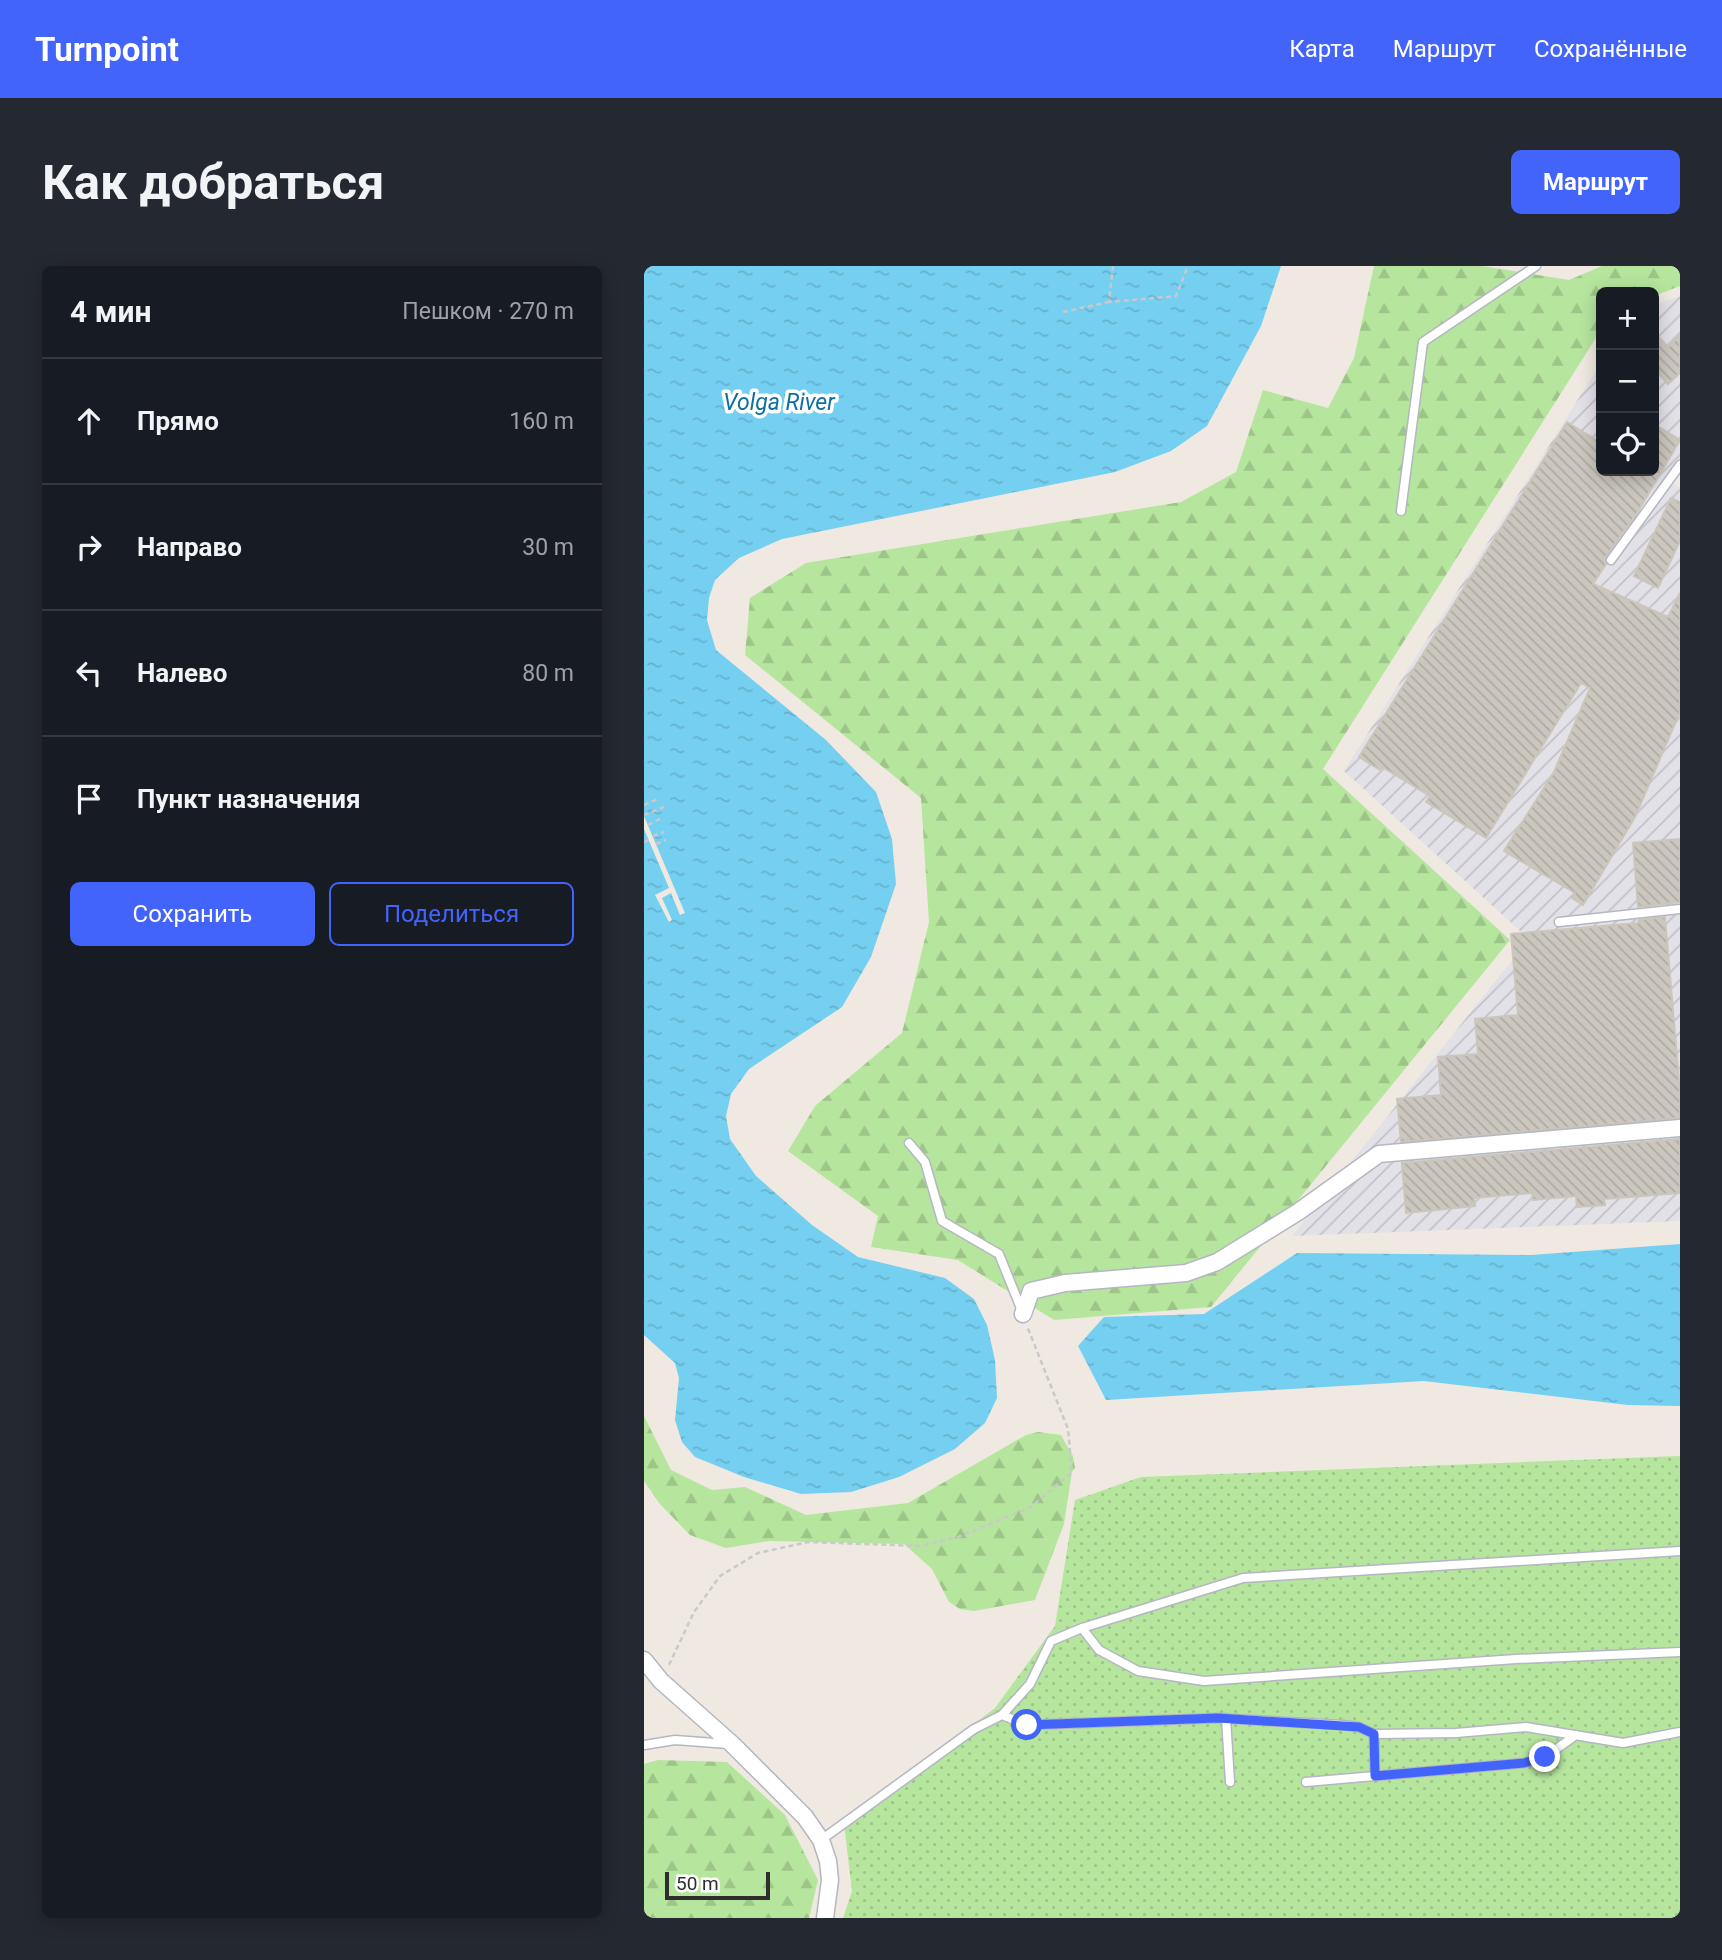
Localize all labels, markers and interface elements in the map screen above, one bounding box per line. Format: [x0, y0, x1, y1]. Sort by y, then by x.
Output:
text: Turnpoint [35, 30, 179, 69]
text: Карта [1289, 35, 1355, 63]
text: Маршрут [1393, 35, 1496, 63]
text: Сохранённые [1534, 35, 1687, 63]
button: Маршрут [1511, 150, 1680, 214]
text: Как добраться [42, 154, 384, 211]
map controls [1596, 287, 1659, 476]
button: + [1596, 287, 1659, 350]
text: 4 мин [70, 294, 151, 329]
text: Пешком · 270 m [402, 298, 574, 325]
button: − [1596, 350, 1659, 413]
water label: Volga River [723, 389, 836, 416]
icon: ahead [70, 402, 108, 440]
text: Прямо [137, 406, 219, 436]
text: 160 m [509, 408, 574, 435]
button: locate [1596, 413, 1659, 476]
icon: right [70, 528, 108, 566]
text: Направо [137, 532, 242, 562]
text: 30 m [522, 534, 574, 561]
icon: left [70, 654, 108, 692]
text: Налево [137, 658, 227, 688]
text: 80 m [522, 660, 574, 687]
icon: arrive [70, 780, 108, 818]
text: Пункт назначения [137, 784, 361, 814]
button: Сохранить [70, 882, 315, 946]
button: Поделиться [329, 882, 574, 946]
route start [1011, 1709, 1042, 1740]
route end [1529, 1741, 1560, 1772]
scale bar [665, 1869, 770, 1901]
text: 50 m [676, 1872, 719, 1895]

